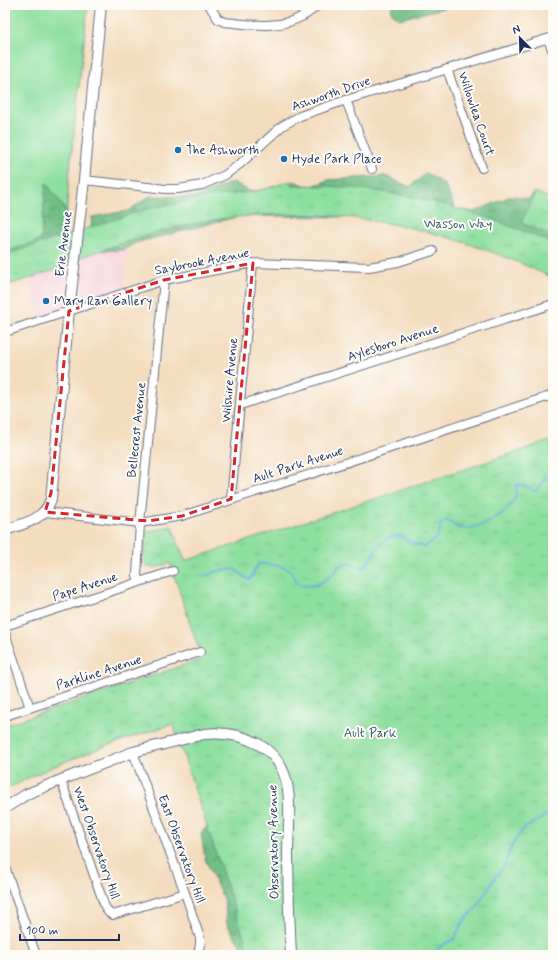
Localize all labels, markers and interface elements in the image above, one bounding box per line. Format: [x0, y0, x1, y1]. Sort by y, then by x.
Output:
north arrow [500, 18, 540, 58]
text: N [510, 22, 523, 38]
street label: Willowlea Court [454, 70, 498, 158]
street label: Ashworth Drive [289, 73, 373, 115]
place label: The Ashworth [186, 142, 259, 159]
marker: The Ashworth [173, 145, 183, 155]
place label: Hyde Park Place [292, 151, 382, 168]
marker: Hyde Park Place [279, 154, 289, 164]
street label: Erie Avenue [52, 210, 76, 278]
park label: Wasson Way [424, 216, 492, 233]
street label: Saybrook Avenue [153, 244, 251, 280]
place label: Mary Ran Gallery [54, 293, 152, 310]
marker: Mary Ran Gallery [41, 296, 51, 306]
street label: Aylesboro Avenue [345, 320, 441, 366]
street label: Wilshire Avenue [218, 337, 242, 423]
street label: Bellecrest Avenue [124, 381, 150, 479]
street label: Ault Park Avenue [251, 442, 346, 488]
street label: Pape Avenue [50, 568, 120, 606]
street label: Parkline Avenue [54, 651, 144, 695]
park label: Ault Park [344, 725, 397, 742]
street label: West Observatory Hill [69, 784, 123, 902]
street label: Observatory Avenue [264, 784, 283, 899]
street label: East Observatory Hill [153, 792, 209, 906]
scale bar [20, 916, 119, 942]
text: 100 m [26, 923, 58, 939]

